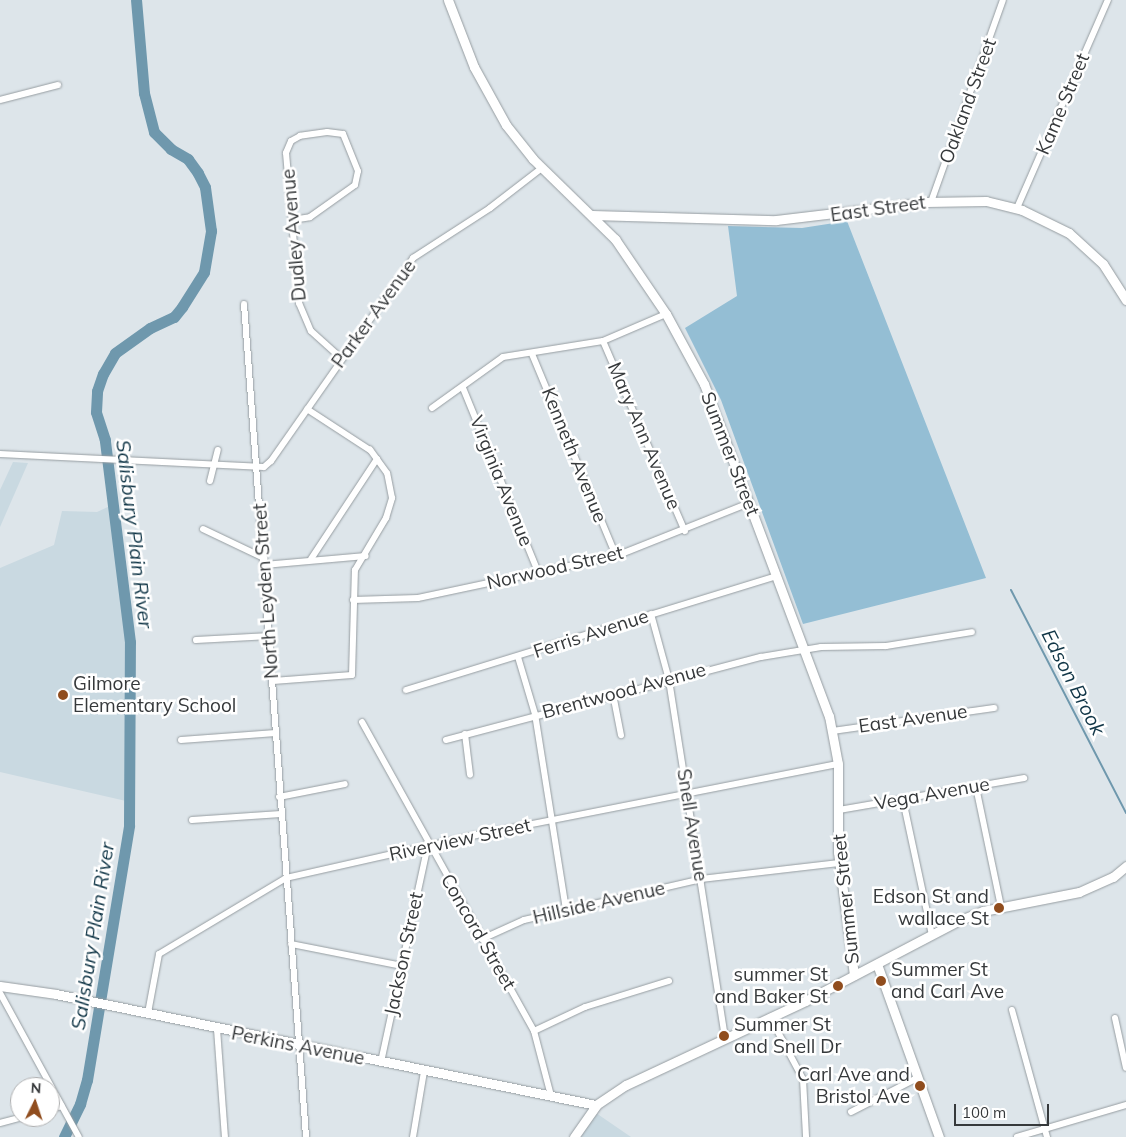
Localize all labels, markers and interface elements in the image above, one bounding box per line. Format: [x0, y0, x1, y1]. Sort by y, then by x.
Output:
street label: Oakland Street [935, 35, 1001, 167]
street label: Kame Street [1031, 50, 1095, 158]
street label: Dudley Avenue [277, 168, 311, 302]
street label: East Street [829, 191, 927, 227]
street label: Parker Avenue [327, 255, 421, 373]
street label: Mary Ann Avenue [603, 359, 685, 513]
street label: Kenneth Avenue [537, 384, 611, 526]
street label: Summer Street [696, 389, 764, 519]
street label: Virginia Avenue [464, 412, 538, 550]
water label: Salisbury Plain River [112, 438, 158, 630]
street label: North Leyden Street [248, 502, 284, 680]
street label: Norwood Street [484, 541, 626, 595]
street label: Ferris Avenue [531, 605, 651, 663]
water label: Edson Brook [1037, 625, 1111, 739]
street label: Brentwood Avenue [540, 658, 708, 724]
place label: Gilmore Elementary School [73, 673, 236, 717]
marker: Gilmore Elementary School [57, 689, 69, 701]
street label: East Avenue [857, 700, 969, 738]
street label: Snell Avenue [672, 767, 712, 883]
street label: Vega Avenue [873, 773, 991, 815]
street label: Riverview Street [387, 814, 533, 866]
street label: Summer Street [828, 833, 864, 965]
water label: Salisbury Plain River [65, 840, 119, 1032]
street label: Concord Street [436, 870, 520, 994]
street label: Hillside Avenue [531, 877, 667, 929]
place label: Edson St and wallace St [873, 886, 989, 930]
street label: Jackson Street [380, 890, 428, 1018]
marker: Edson St and wallace St [993, 902, 1005, 914]
place label: Summer St and Carl Ave [891, 959, 1004, 1003]
place label: summer St and Baker St [715, 964, 828, 1008]
marker: Summer St and Carl Ave [875, 975, 887, 987]
marker: summer St and Baker St [832, 980, 844, 992]
place label: Summer St and Snell Dr [734, 1014, 841, 1058]
street label: Perkins Avenue [229, 1022, 367, 1070]
marker: Summer St and Snell Dr [718, 1030, 730, 1042]
place label: Carl Ave and Bristol Ave [797, 1064, 910, 1108]
north arrow [10, 1077, 60, 1127]
text: N [30, 1079, 42, 1097]
marker: Carl Ave and Bristol Ave [914, 1080, 926, 1092]
scale bar [956, 1094, 1051, 1126]
text: 100 m [962, 1103, 1006, 1122]

